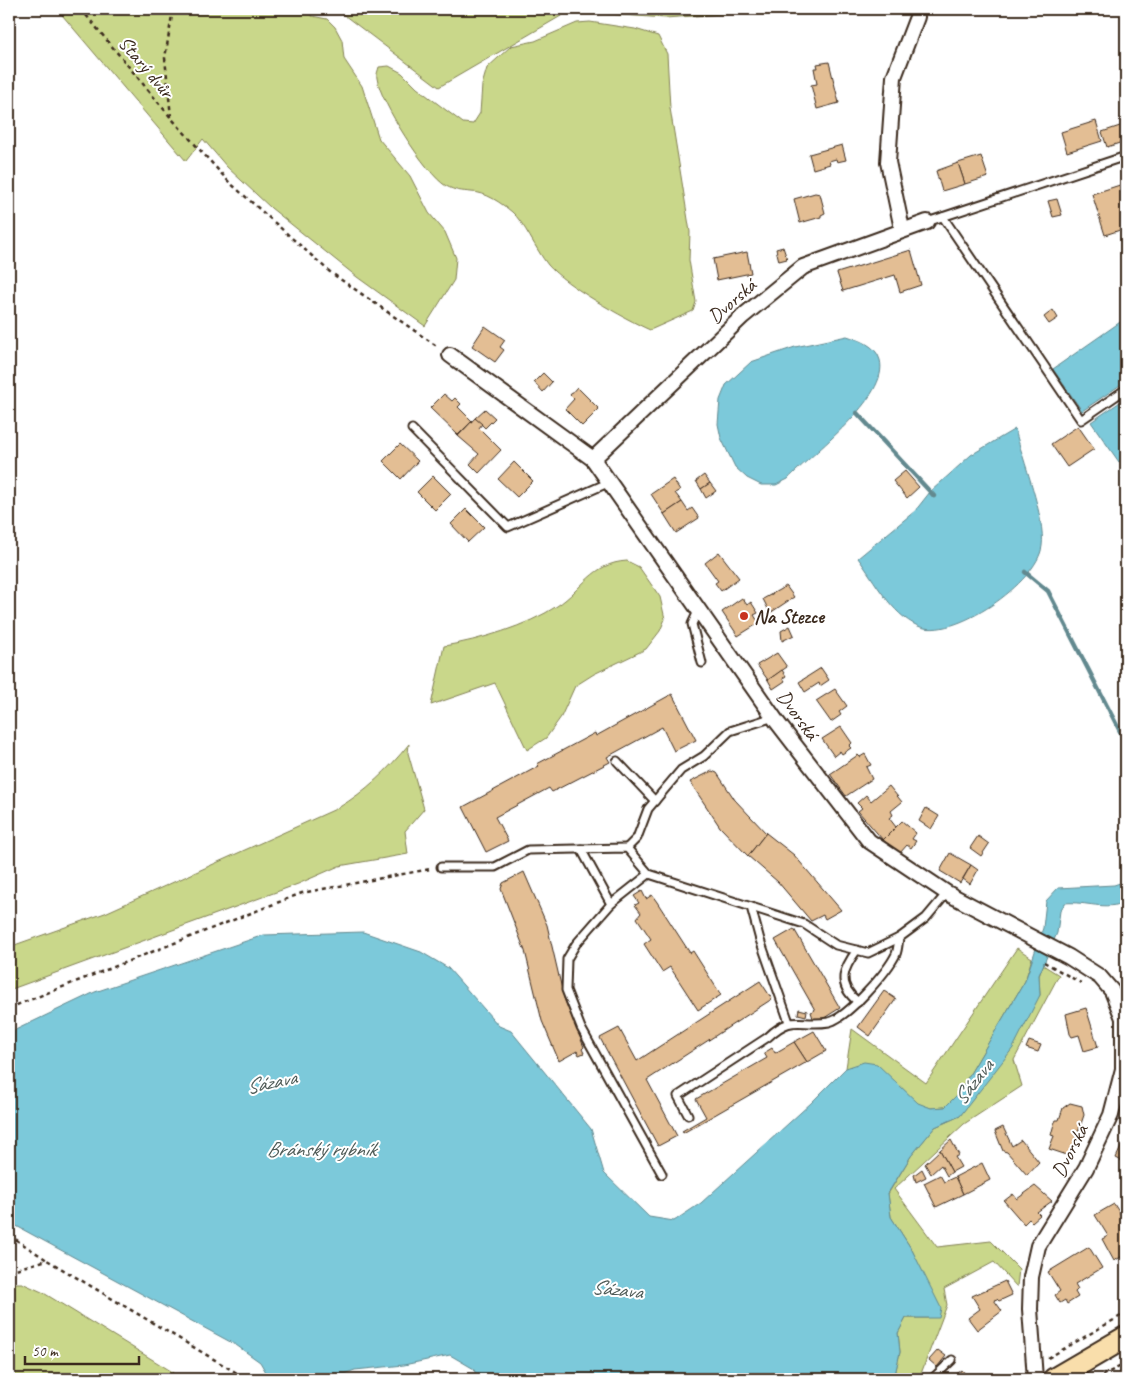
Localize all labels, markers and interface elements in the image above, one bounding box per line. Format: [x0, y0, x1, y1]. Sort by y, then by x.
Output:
street label: Starý dvůr [113, 31, 180, 105]
street label: Dvorská [703, 272, 763, 329]
place label: Na Stezce [754, 604, 825, 629]
marker: Na Stezce [738, 610, 750, 622]
street label: Dvorská [771, 685, 826, 747]
water label: Sázava [947, 1052, 1000, 1110]
water label: Sázava [244, 1063, 301, 1100]
street label: Dvorská [1046, 1118, 1095, 1182]
water label: Bránský rybník [266, 1136, 379, 1162]
water label: Sázava [591, 1273, 646, 1305]
scale bar [25, 1333, 139, 1365]
text: 50 m [32, 1342, 59, 1361]

